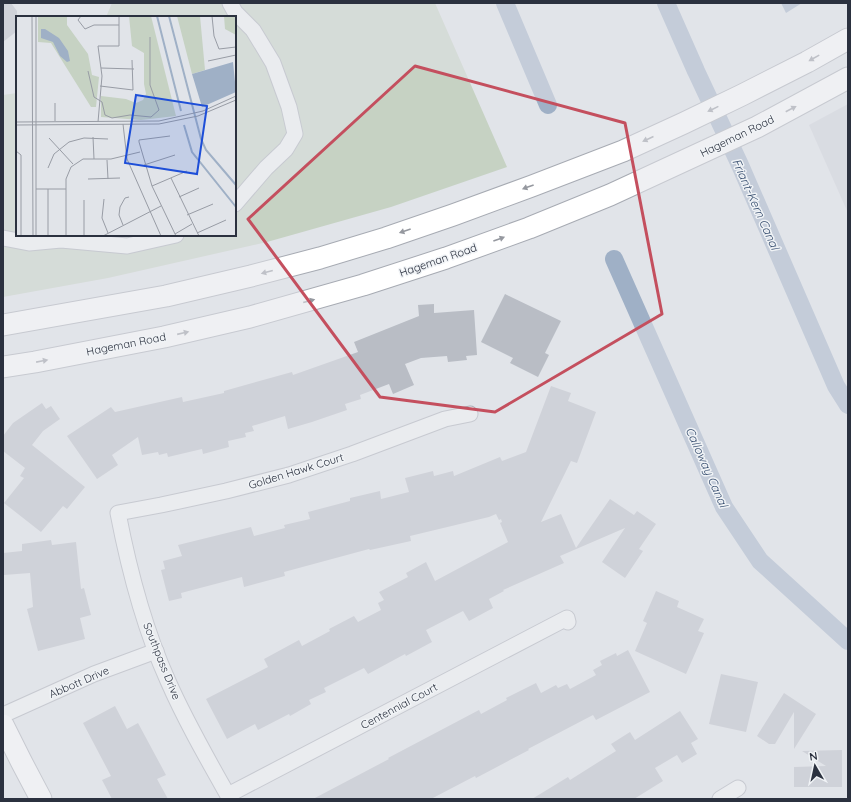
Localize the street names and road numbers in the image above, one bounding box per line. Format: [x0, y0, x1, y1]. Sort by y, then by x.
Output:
street label: Hageman Road [698, 112, 776, 160]
street label: Hageman Road [398, 240, 478, 280]
street label: Hageman Road [85, 329, 167, 359]
street label: Golden Hawk Court [247, 450, 345, 492]
street label: Southpass Drive [140, 620, 184, 702]
street label: Abbott Drive [47, 663, 111, 701]
street label: Centennial Court [358, 680, 440, 732]

